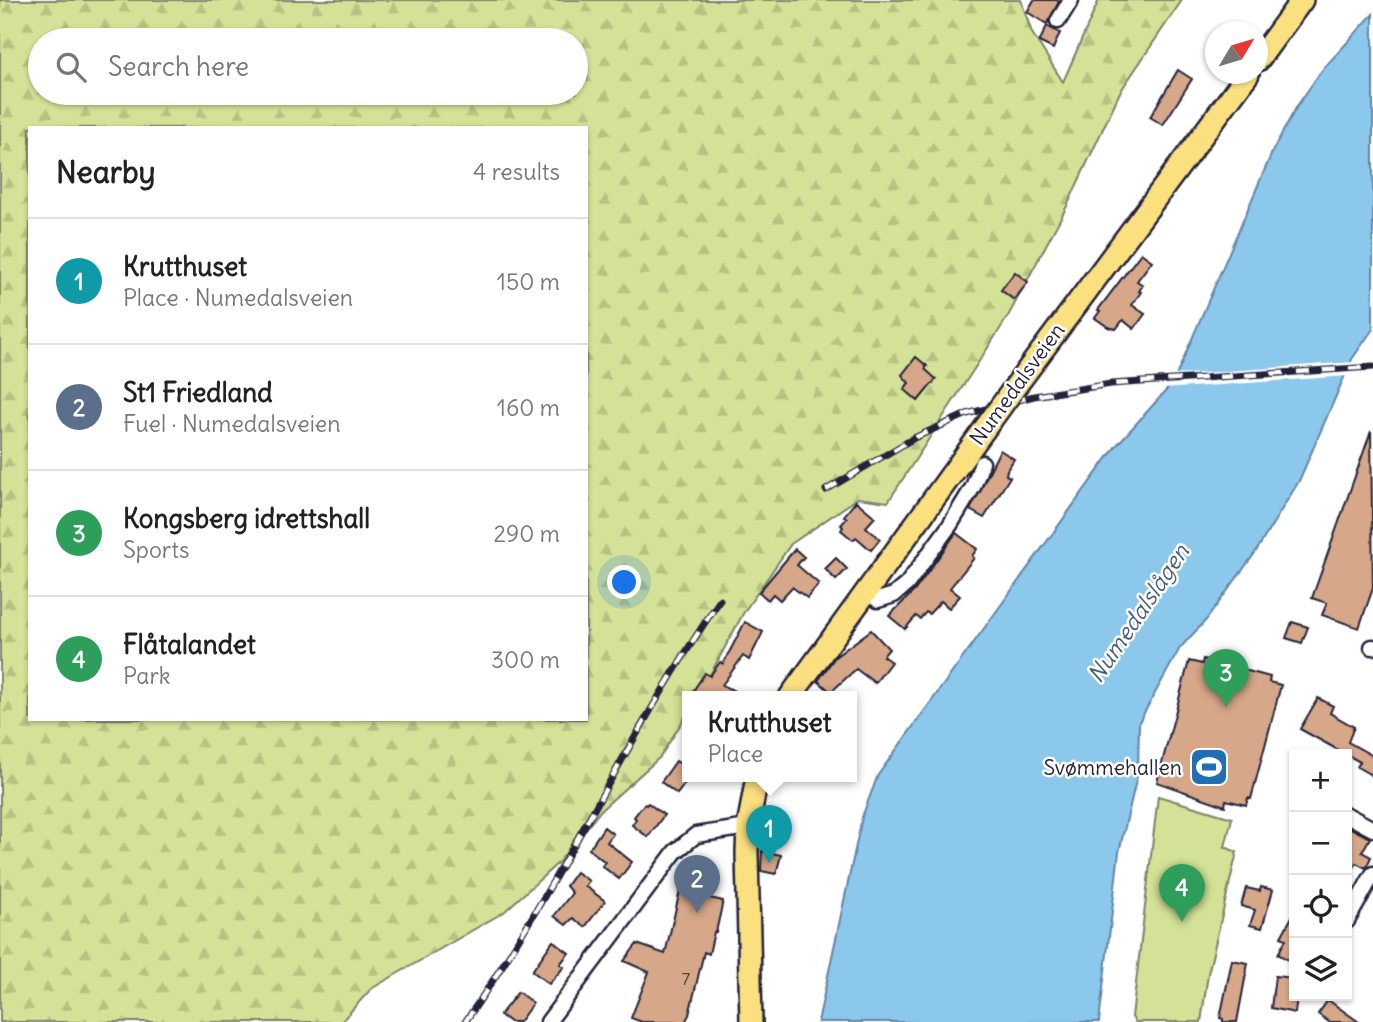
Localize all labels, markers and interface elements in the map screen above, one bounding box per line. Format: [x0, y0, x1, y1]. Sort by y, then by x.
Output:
north arrow [1205, 21, 1268, 84]
search box [28, 28, 588, 105]
icon: search [52, 48, 90, 86]
text: Search here [108, 50, 249, 83]
text: Nearby [56, 153, 156, 191]
text: 4 results [473, 157, 560, 186]
text: Krutthuset [123, 250, 247, 283]
text: 1 [74, 267, 84, 296]
text: 150 m [497, 267, 560, 296]
text: Place · Numedalsveien [123, 283, 353, 312]
street label: Numedalsveien [964, 318, 1070, 450]
text: St1 Friedland [123, 376, 273, 409]
text: 2 [73, 393, 85, 422]
text: 160 m [497, 393, 560, 422]
text: Fuel · Numedalsveien [123, 409, 341, 438]
text: Kongsberg idrettshall [123, 502, 370, 535]
text: 3 [72, 519, 86, 548]
text: 290 m [493, 519, 560, 548]
text: Sports [123, 535, 189, 564]
water label: Numedalslågen [1081, 538, 1195, 688]
your location [607, 565, 641, 599]
text: Flåtalandet [123, 628, 256, 661]
text: 4 [72, 645, 86, 674]
text: 300 m [491, 645, 560, 674]
pin: 3 [1203, 649, 1249, 707]
text: Park [123, 661, 171, 690]
popup [682, 691, 857, 782]
text: Krutthuset [707, 706, 832, 739]
text: Place [707, 739, 763, 768]
sports icon: Svømmehallen [1188, 746, 1230, 788]
map controls [1289, 749, 1352, 1001]
button: + [1289, 749, 1352, 812]
place label: Svømmehallen [1043, 754, 1182, 781]
pin: 1 [746, 805, 792, 863]
button: − [1289, 812, 1352, 875]
pin: 2 [674, 855, 720, 913]
pin: 4 [1159, 864, 1205, 922]
button: locate [1289, 875, 1352, 938]
button: layers [1289, 938, 1352, 1001]
house number: 7 [682, 967, 691, 990]

